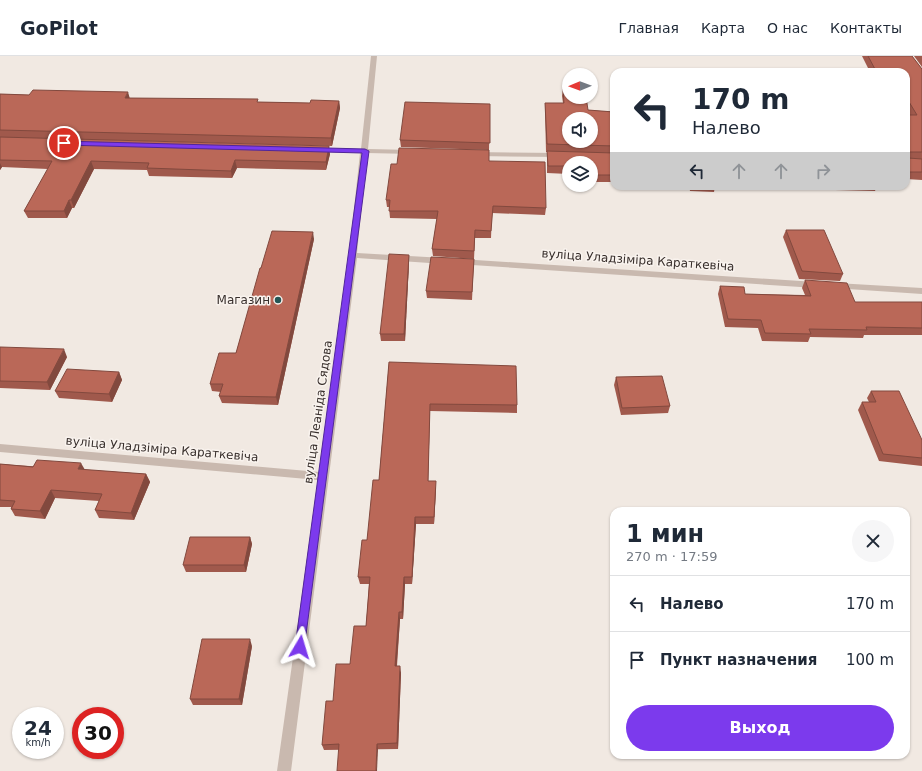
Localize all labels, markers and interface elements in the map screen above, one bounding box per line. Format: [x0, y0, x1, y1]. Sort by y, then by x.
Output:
text: GoPilot [20, 17, 98, 39]
text: Главная [618, 20, 679, 36]
text: Карта [701, 20, 745, 36]
text: О нас [767, 20, 808, 36]
text: Контакты [830, 20, 902, 36]
north arrow [562, 68, 598, 104]
map controls [562, 68, 598, 192]
text: 170 m [692, 83, 789, 116]
icon: left [626, 84, 678, 136]
button: sound [562, 112, 598, 148]
text: Налево [692, 117, 761, 138]
pin [47, 126, 81, 160]
icon: arrive [53, 132, 75, 154]
button: layers [562, 156, 598, 192]
icon: left [686, 160, 708, 182]
icon: ahead [728, 160, 750, 182]
icon: ahead [770, 160, 792, 182]
icon: right [812, 160, 834, 182]
street label: вуліца Уладзіміра Караткевіча [541, 246, 735, 274]
place label: Магазин [217, 293, 270, 307]
marker: Магазин [273, 295, 283, 305]
street label: вуліца Леаніда Сядова [301, 339, 335, 485]
street label: вуліца Уладзіміра Караткевіча [65, 434, 259, 464]
text: 1 мин [626, 520, 704, 548]
button: close [852, 520, 894, 562]
text: 270 m · 17:59 [626, 549, 717, 564]
icon: left [626, 593, 648, 615]
text: Налево [660, 595, 724, 613]
text: 170 m [846, 595, 894, 613]
position arrow [279, 626, 321, 668]
icon: arrive [626, 649, 648, 671]
text: Пункт назначения [660, 651, 817, 669]
text: 100 m [846, 651, 894, 669]
button: Выход [626, 705, 894, 751]
speed limit sign: 30 [72, 707, 124, 759]
text: 24 [24, 716, 52, 740]
text: km/h [25, 737, 51, 748]

